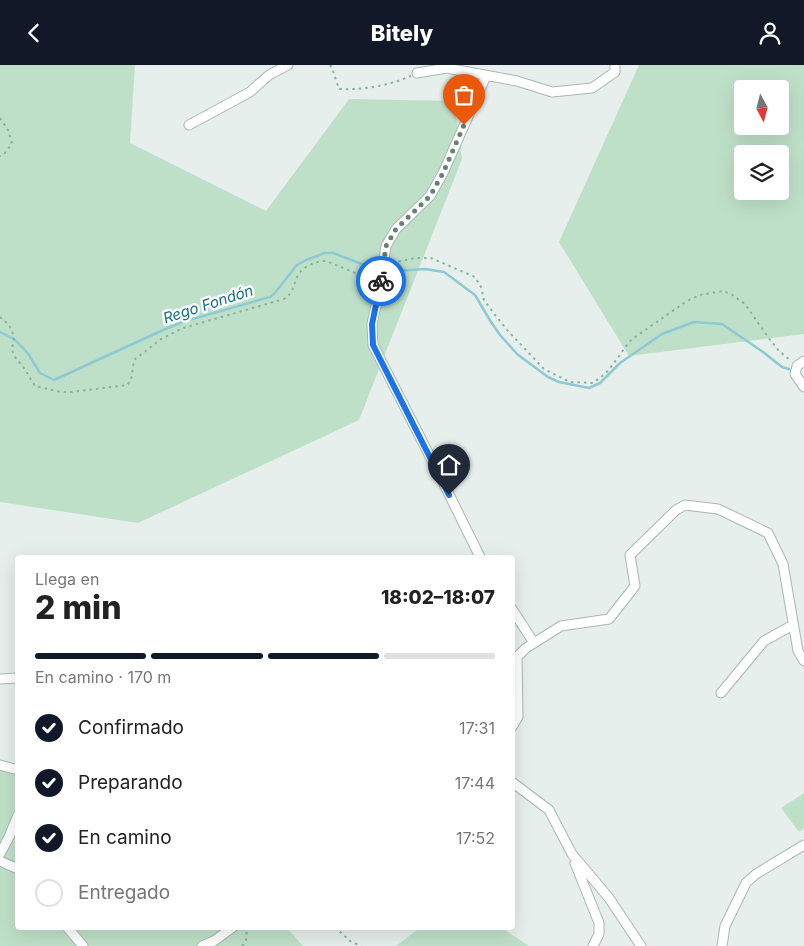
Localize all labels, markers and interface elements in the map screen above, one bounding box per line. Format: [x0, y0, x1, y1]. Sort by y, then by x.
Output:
icon: back [20, 19, 48, 47]
icon: person [756, 19, 784, 47]
text: Bitely [371, 20, 433, 46]
pin [443, 74, 485, 125]
north arrow [734, 80, 789, 135]
map controls [734, 80, 789, 200]
icon: bag [450, 81, 478, 109]
button: layers [734, 145, 789, 200]
courier [356, 256, 406, 306]
icon: bike [367, 267, 395, 295]
water label: Rego Fondón [161, 280, 256, 328]
pin [428, 444, 470, 495]
icon: home [435, 451, 463, 479]
text: Llega en [35, 569, 99, 589]
text: 18:02–18:07 [381, 586, 495, 609]
text: 2 min [35, 588, 121, 627]
text: En camino · 170 m [35, 667, 171, 687]
icon: check [35, 714, 63, 742]
text: Confirmado [78, 716, 184, 739]
text: 17:31 [459, 718, 495, 738]
icon: check [35, 769, 63, 797]
text: Preparando [78, 771, 183, 794]
text: 17:44 [455, 773, 495, 793]
icon: check [35, 824, 63, 852]
text: En camino [78, 826, 172, 849]
text: 17:52 [456, 828, 495, 848]
text: Entregado [78, 881, 170, 904]

